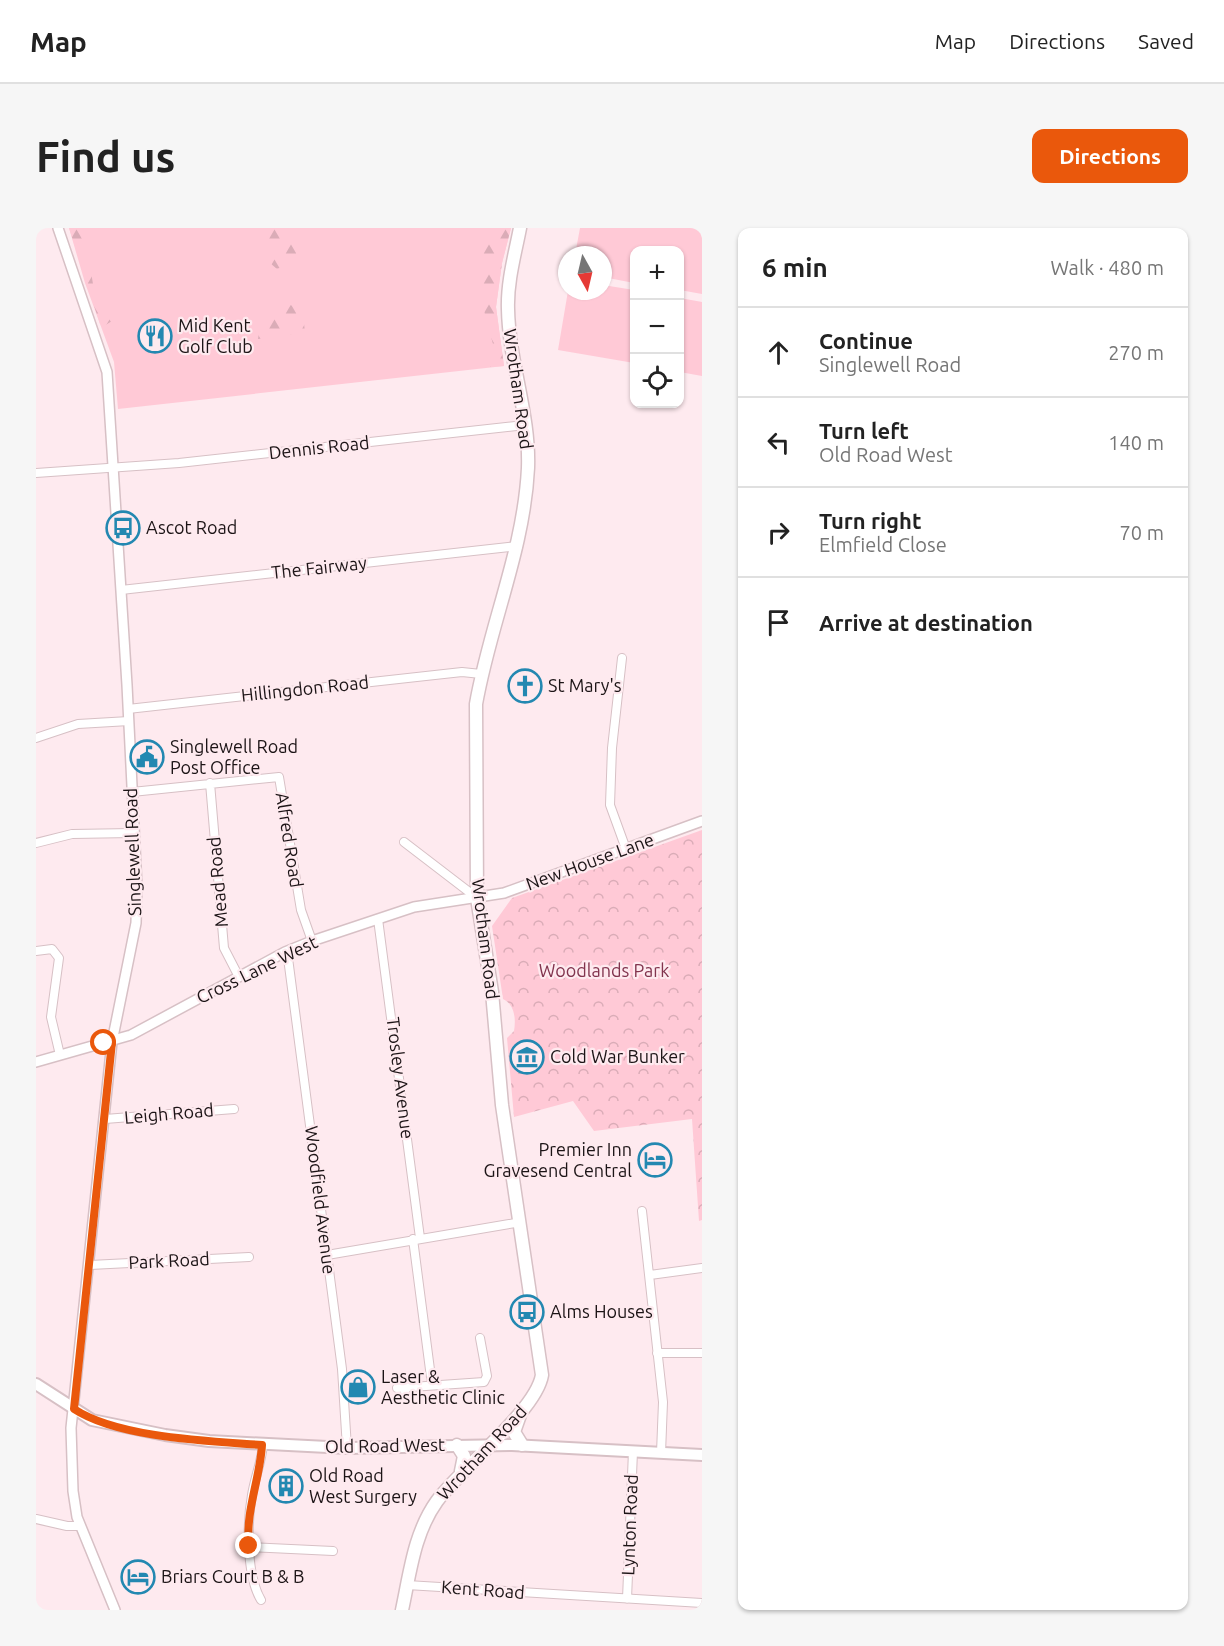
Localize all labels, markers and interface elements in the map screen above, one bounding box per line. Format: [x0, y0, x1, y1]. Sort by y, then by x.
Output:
text: Map [30, 26, 87, 57]
text: Map [935, 29, 976, 53]
text: Directions [1009, 29, 1105, 53]
text: Saved [1138, 29, 1194, 53]
button: Directions [1032, 129, 1188, 183]
text: Find us [36, 133, 175, 180]
north arrow [558, 246, 612, 300]
map controls [630, 246, 684, 408]
button: + [630, 246, 684, 300]
text: 6 min [762, 253, 828, 282]
text: Walk · 480 m [1051, 256, 1164, 279]
button: − [630, 300, 684, 354]
place label: Mid Kent Golf Club [178, 315, 253, 356]
restaurant icon: Mid Kent Golf Club [137, 318, 173, 354]
street label: Wrotham Road [501, 327, 537, 450]
text: Continue [819, 328, 913, 353]
icon: ahead [762, 336, 795, 369]
text: 270 m [1108, 341, 1164, 364]
text: Singlewell Road [819, 353, 961, 376]
button: locate [630, 354, 684, 408]
text: Turn left [819, 418, 909, 443]
icon: left [762, 426, 795, 459]
text: 140 m [1108, 431, 1164, 454]
street label: Dennis Road [268, 432, 370, 462]
text: Old Road West [819, 443, 953, 466]
text: Turn right [819, 508, 921, 533]
bus stop icon: Ascot Road [105, 510, 141, 546]
icon: right [762, 516, 795, 549]
place label: Ascot Road [146, 517, 237, 537]
text: 70 m [1120, 521, 1164, 544]
text: Elmfield Close [819, 533, 947, 556]
street label: The Fairway [270, 552, 368, 582]
icon: arrive [762, 606, 795, 639]
text: Arrive at destination [819, 610, 1033, 635]
church icon: St Mary's [507, 668, 543, 704]
street label: Hillingdon Road [240, 671, 370, 705]
place label: St Mary's [548, 675, 622, 695]
place label: Singlewell Road Post Office [170, 736, 298, 777]
public building icon: Singlewell Road Post Office [129, 739, 165, 775]
street label: Singlewell Road [120, 788, 144, 916]
street label: Alfred Road [273, 791, 307, 889]
street label: New House Lane [523, 829, 656, 894]
street label: Mead Road [203, 836, 231, 928]
street label: Wrotham Road [469, 877, 503, 1000]
street label: Cross Lane West [193, 931, 320, 1007]
park label: Woodlands Park [539, 960, 669, 980]
street label: Trosley Avenue [384, 1016, 418, 1140]
route start [90, 1029, 116, 1055]
museum icon: Cold War Bunker [509, 1039, 545, 1075]
place label: Cold War Bunker [550, 1046, 685, 1066]
street label: Leigh Road [123, 1099, 214, 1127]
street label: Woodfield Avenue [302, 1125, 340, 1275]
place label: Premier Inn Gravesend Central [484, 1139, 632, 1180]
hotel icon: Premier Inn Gravesend Central [637, 1142, 673, 1178]
street label: Park Road [128, 1248, 210, 1272]
bus stop icon: Alms Houses [509, 1294, 545, 1330]
place label: Alms Houses [550, 1301, 653, 1321]
place label: Laser & Aesthetic Clinic [381, 1366, 505, 1407]
shop icon: Laser & Aesthetic Clinic [340, 1369, 376, 1405]
street label: Wrotham Road [433, 1401, 530, 1504]
street label: Old Road West [325, 1434, 445, 1456]
place label: Old Road West Surgery [309, 1465, 417, 1506]
building icon: Old Road West Surgery [268, 1468, 304, 1504]
street label: Lynton Road [617, 1474, 641, 1576]
route end [235, 1532, 261, 1558]
hotel icon: Briars Court B & B [120, 1559, 156, 1595]
place label: Briars Court B & B [161, 1566, 304, 1586]
street label: Kent Road [441, 1576, 525, 1602]

